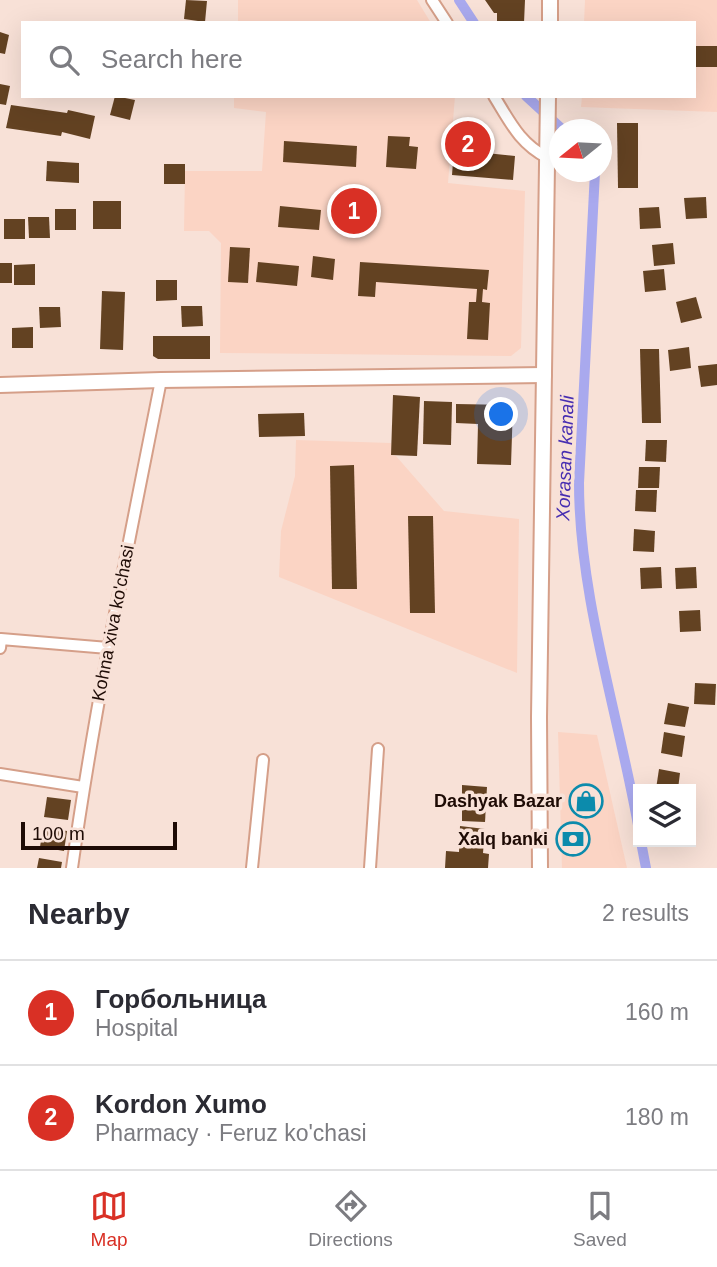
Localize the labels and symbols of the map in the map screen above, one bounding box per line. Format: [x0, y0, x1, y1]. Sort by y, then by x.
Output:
pin: 2 [445, 118, 491, 170]
north arrow [549, 119, 612, 182]
pin: 1 [331, 185, 377, 237]
water label: Xorasan kanali [552, 394, 578, 522]
your location [484, 397, 518, 431]
street label: Kohna xiva ko'chasi [88, 543, 138, 703]
shop icon: Dashyak Bazar [567, 782, 605, 820]
place label: Dashyak Bazar [434, 791, 562, 811]
scale bar [21, 819, 177, 851]
bank icon: Xalq banki [554, 820, 592, 858]
place label: Xalq banki [458, 829, 548, 849]

